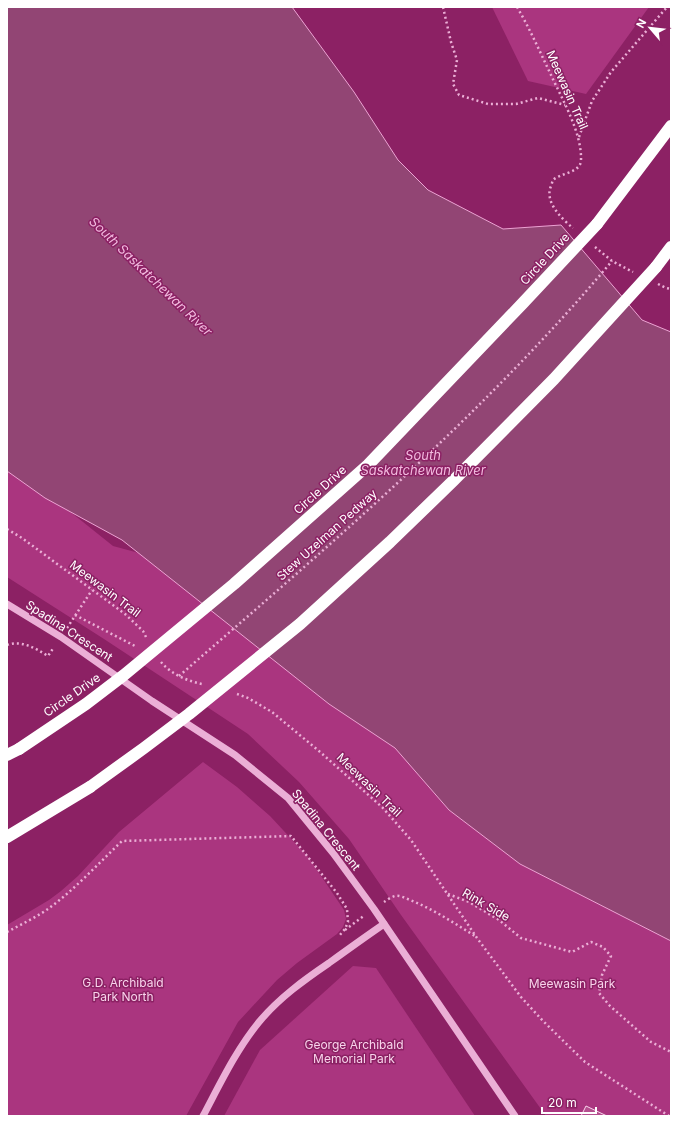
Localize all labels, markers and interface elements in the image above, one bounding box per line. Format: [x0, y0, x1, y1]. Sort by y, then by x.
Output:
north arrow [630, 8, 670, 48]
text: N [633, 16, 649, 30]
street label: Meewasin Trail [543, 48, 592, 132]
water label: South Saskatchewan River [86, 213, 217, 340]
street label: Circle Drive [517, 229, 573, 288]
water label: South Saskatchewan River [360, 447, 487, 478]
street label: Circle Drive [290, 462, 349, 517]
street label: Stew Uzelman Pedway [274, 486, 380, 584]
street label: Meewasin Trail [67, 557, 144, 620]
street label: Spadina Crescent [23, 597, 116, 664]
street label: Circle Drive [40, 670, 103, 720]
street label: Meewasin Trail [334, 750, 405, 820]
street label: Spadina Crescent [289, 786, 364, 874]
street label: Rink Side [460, 885, 513, 924]
park label: G.D. Archibald Park North [82, 975, 164, 1004]
park label: Meewasin Park [529, 976, 616, 991]
park label: George Archibald Memorial Park [304, 1037, 404, 1066]
scale bar [542, 1089, 596, 1115]
text: 20 m [548, 1095, 577, 1110]

